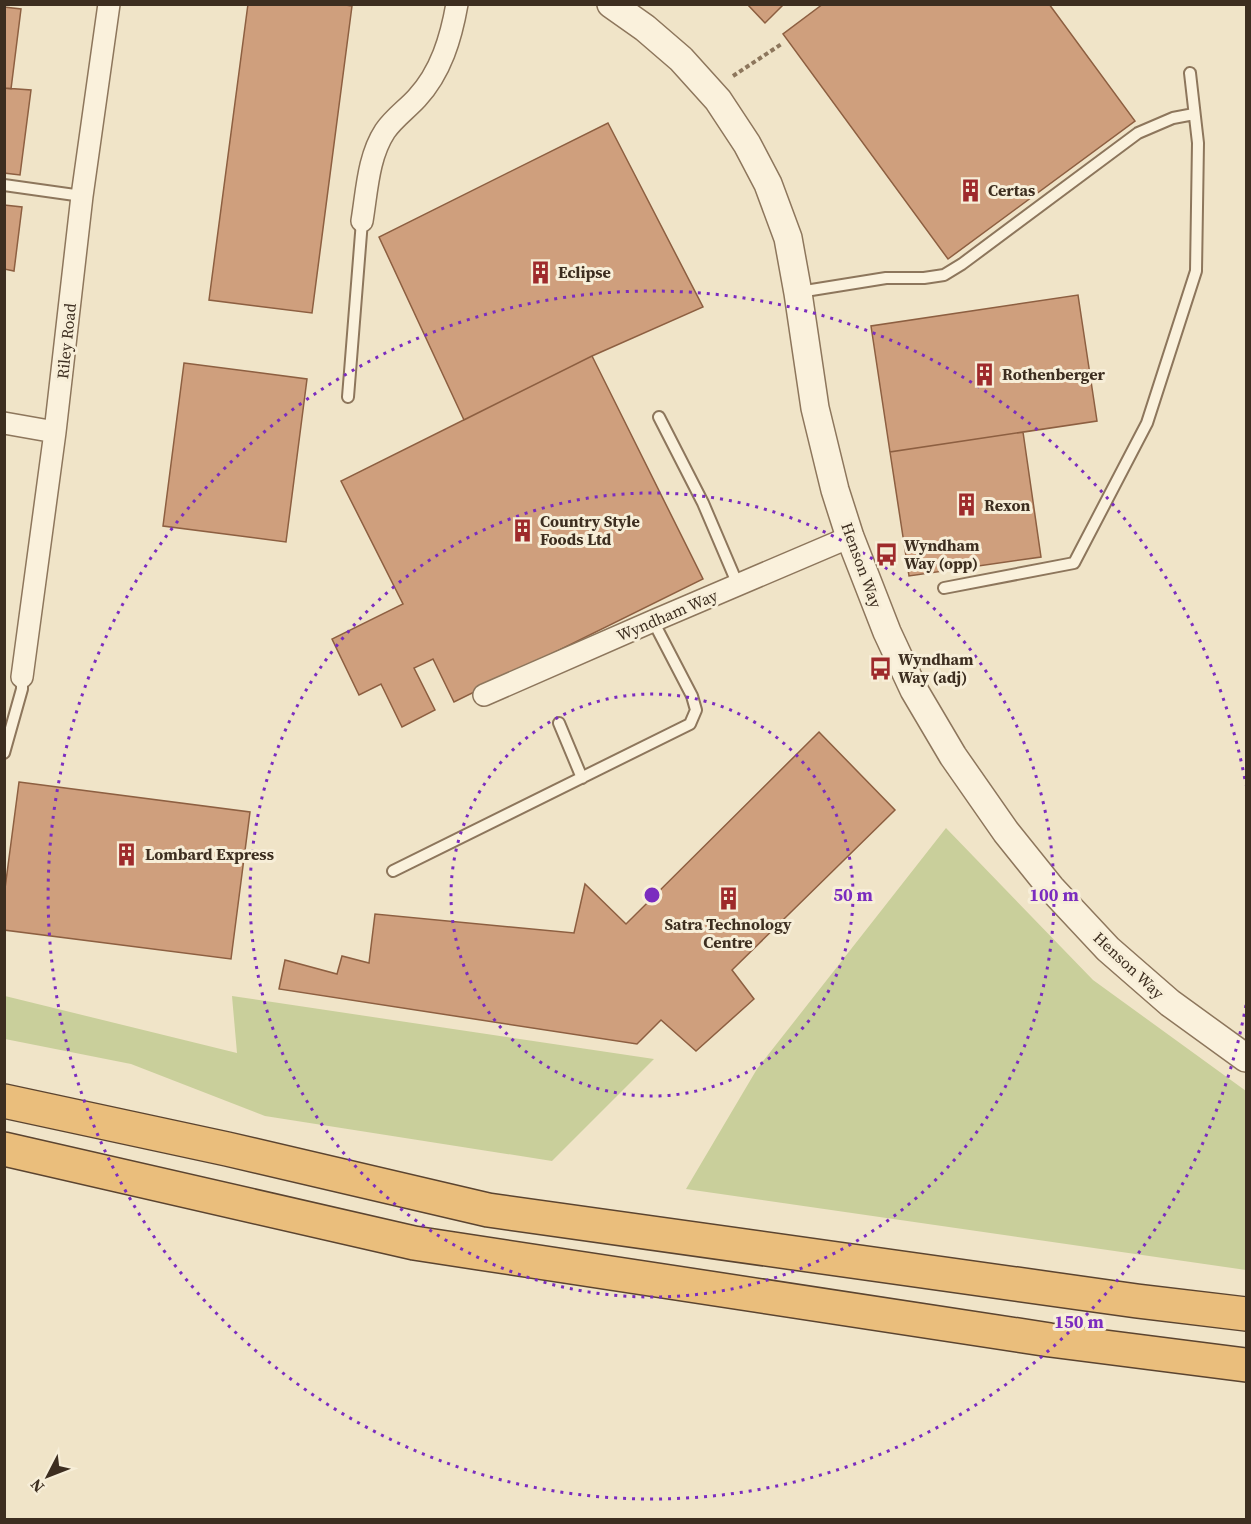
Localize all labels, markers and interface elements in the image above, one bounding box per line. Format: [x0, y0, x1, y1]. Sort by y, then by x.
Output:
building icon: Certas [957, 177, 983, 203]
place label: Certas [988, 179, 1035, 201]
building icon: Eclipse [527, 259, 553, 285]
place label: Eclipse [558, 261, 611, 283]
street label: Riley Road [51, 302, 81, 380]
building icon: Rothenberger [971, 361, 997, 387]
place label: Rothenberger [1002, 363, 1106, 385]
building icon: Rexon [953, 492, 979, 518]
place label: Rexon [984, 494, 1030, 516]
place label: Country Style Foods Ltd [540, 510, 640, 550]
building icon: Country Style Foods Ltd [509, 517, 535, 543]
street label: Henson Way [836, 519, 888, 611]
place label: Wyndham Way (opp) [904, 534, 980, 574]
bus stop icon: Wyndham Way (opp) [873, 541, 899, 567]
street label: Wyndham Way [613, 584, 722, 646]
place label: Wyndham Way (adj) [898, 648, 974, 688]
bus stop icon: Wyndham Way (adj) [867, 655, 893, 681]
building icon: Lombard Express [114, 841, 140, 867]
place label: Lombard Express [145, 843, 274, 865]
text: 50 m [833, 882, 873, 907]
text: 100 m [1029, 882, 1079, 907]
centre of rings [642, 885, 662, 905]
building icon: Satra Technology Centre [715, 886, 741, 912]
place label: Satra Technology Centre [664, 913, 792, 953]
street label: Henson Way [1089, 927, 1170, 1004]
text: 150 m [1054, 1309, 1104, 1334]
north arrow [18, 1446, 78, 1506]
text: N [25, 1474, 49, 1498]

